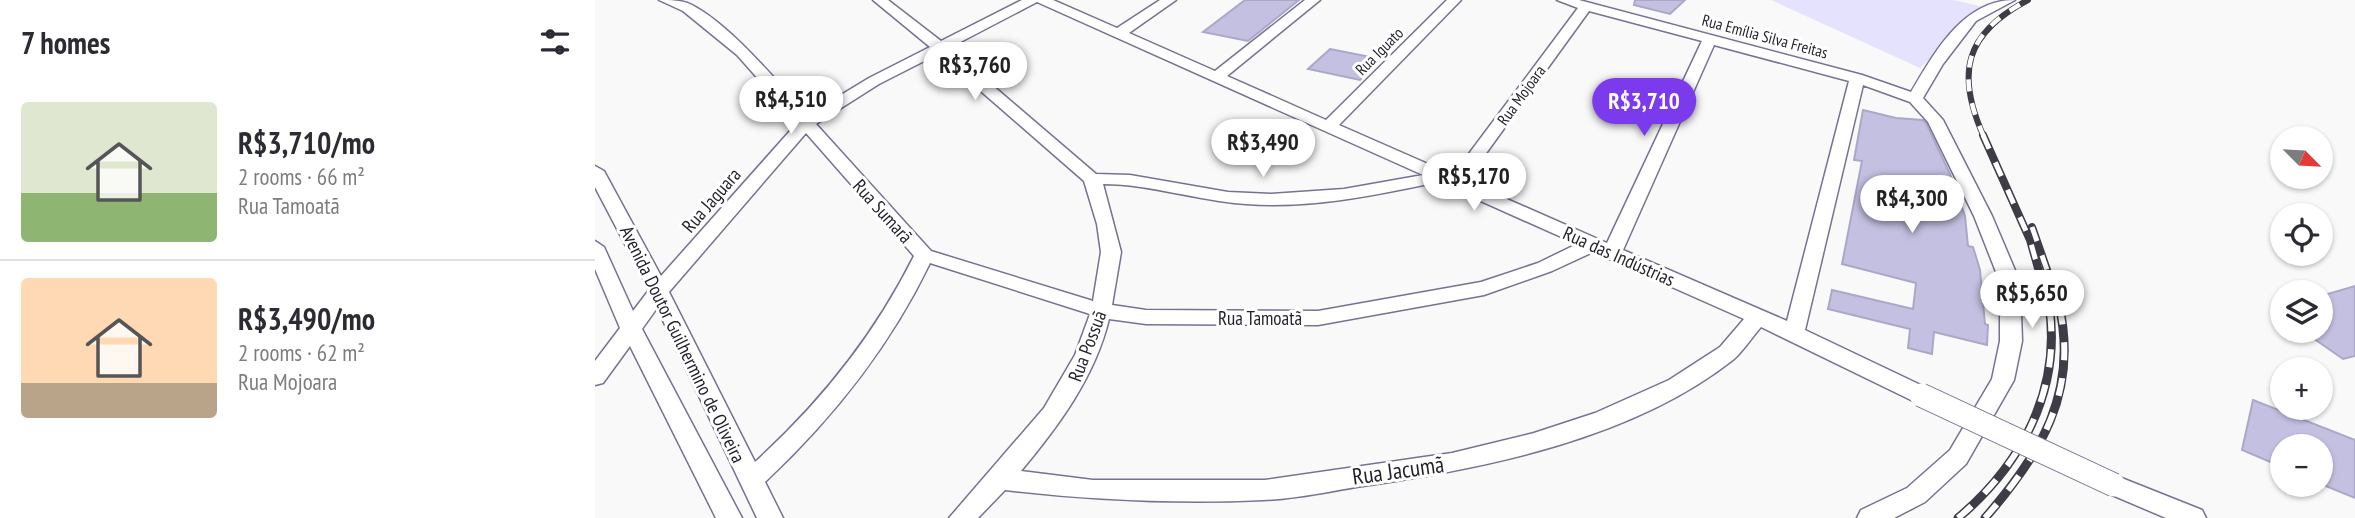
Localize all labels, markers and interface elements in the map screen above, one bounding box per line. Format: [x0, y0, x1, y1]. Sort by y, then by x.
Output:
street label: Rua Emília Silva Freitas [1700, 10, 1830, 62]
text: 7 homes [21, 23, 110, 62]
icon: filters [536, 23, 574, 61]
street label: Rua Iguato [1351, 23, 1407, 79]
pin: R$3,760 [910, 42, 1040, 102]
text: R$3,760 [939, 50, 1011, 79]
street label: Rua Mojoara [1493, 61, 1549, 129]
pin: R$4,510 [726, 76, 856, 136]
pin: R$3,710 [1579, 78, 1709, 138]
text: R$4,510 [755, 84, 827, 113]
text: R$3,710 [1608, 86, 1680, 115]
pin: R$3,490 [1198, 120, 1328, 179]
text: R$3,710/mo [238, 123, 375, 162]
north arrow [2270, 126, 2333, 189]
map controls [2270, 126, 2333, 497]
text: R$3,490 [1227, 127, 1299, 156]
icon: home [77, 130, 161, 214]
pin: R$5,170 [1409, 154, 1539, 213]
text: R$5,170 [1438, 161, 1510, 190]
text: 2 rooms · 66 m² [238, 162, 365, 191]
street label: Rua Jaguara [676, 163, 746, 237]
street label: Rua Sumarã [848, 174, 918, 248]
pin: R$4,300 [1847, 176, 1977, 235]
text: R$4,300 [1876, 183, 1948, 212]
text: Rua Tamoatã [238, 191, 340, 220]
button: locate [2270, 203, 2333, 266]
street label: Rua das Indústrias [1560, 221, 1678, 291]
street label: Avenida Doutor Guilhermino de Oliveira [615, 222, 751, 466]
pin: R$5,650 [1967, 270, 2097, 330]
text: R$5,650 [1996, 278, 2068, 307]
button: layers [2270, 280, 2333, 343]
text: R$3,490/mo [238, 299, 375, 338]
icon: home [77, 306, 161, 390]
street label: Rua Tamoatã [1218, 306, 1302, 330]
street label: Rua Possuã [1063, 307, 1111, 385]
text: 2 rooms · 62 m² [238, 338, 365, 367]
button: + [2270, 357, 2333, 420]
text: Rua Mojoara [238, 367, 337, 396]
button: − [2270, 434, 2333, 497]
street label: Rua Jacumã [1350, 449, 1446, 491]

